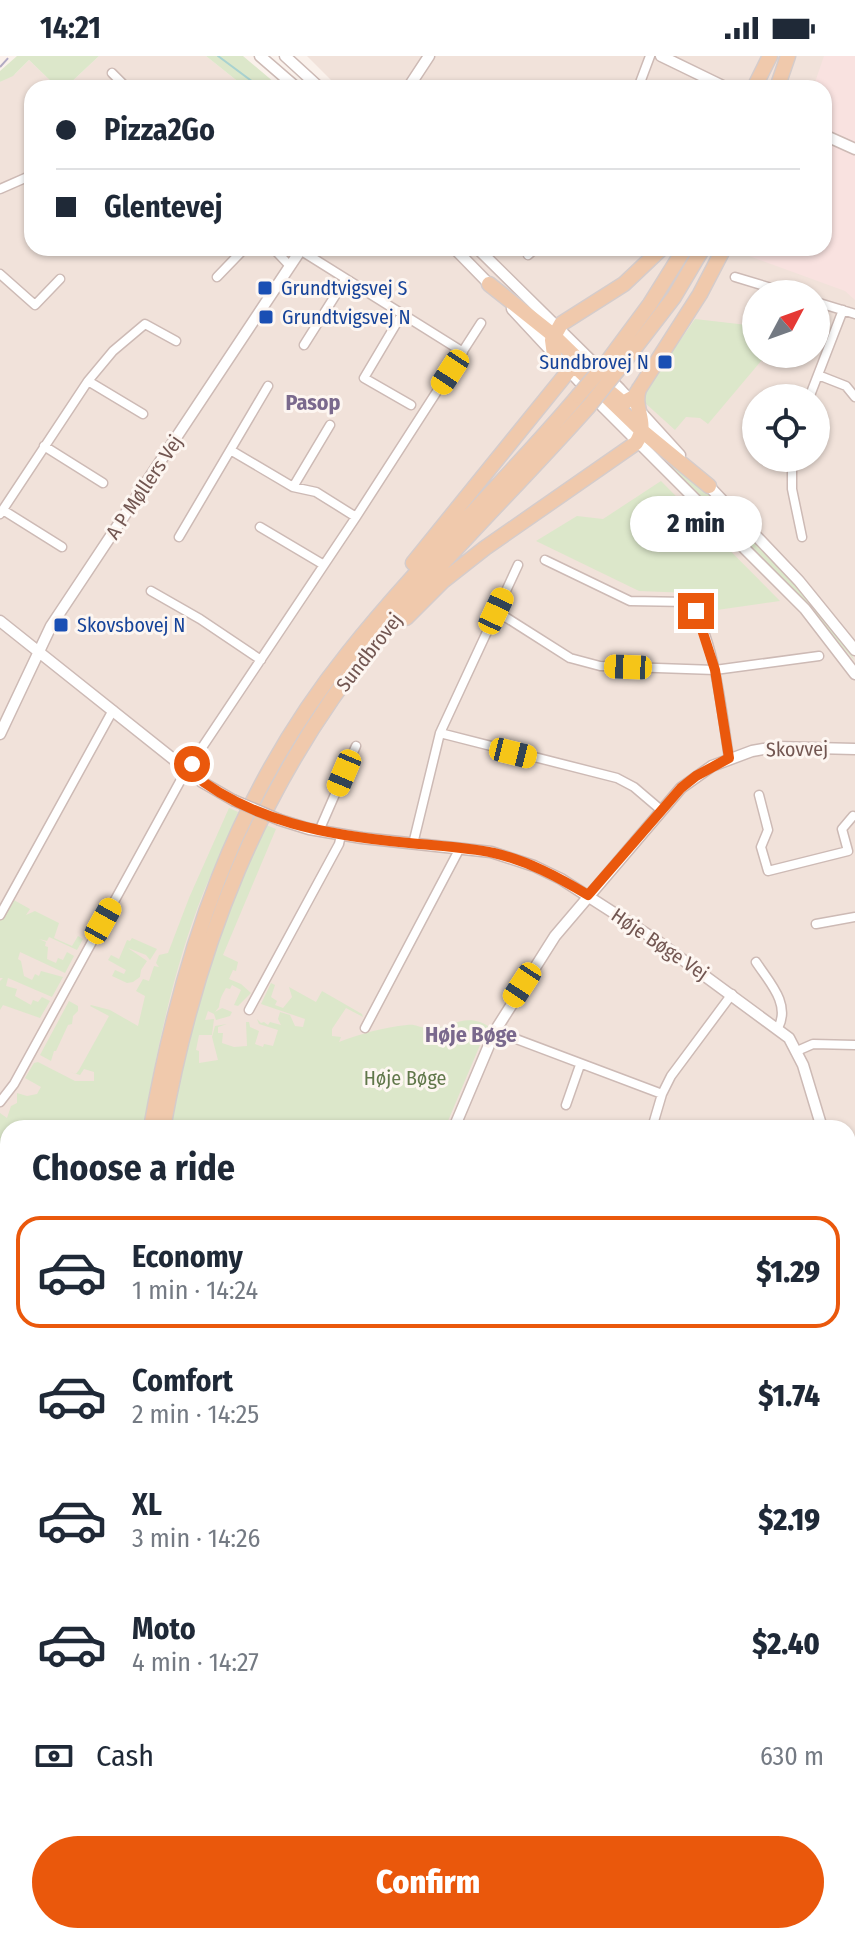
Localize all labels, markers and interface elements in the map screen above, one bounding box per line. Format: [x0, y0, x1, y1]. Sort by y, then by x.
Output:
text: 14:21 [40, 10, 101, 46]
text: Pizza2Go [104, 112, 215, 148]
text: Glentevej [104, 189, 223, 225]
place label: Grundtvigsvej S [281, 276, 408, 300]
marker: Grundtvigsvej S [256, 279, 274, 297]
north arrow [742, 280, 830, 368]
map controls [742, 280, 830, 472]
place label: Grundtvigsvej N [282, 305, 411, 329]
marker: Grundtvigsvej N [257, 308, 275, 326]
car [427, 345, 473, 399]
place label: Sundbrovej N [539, 350, 649, 374]
marker: Sundbrovej N [656, 353, 674, 371]
button: locate [742, 384, 830, 472]
district label: Pasop [285, 389, 341, 416]
street label: A P Møllers Vej [100, 431, 188, 543]
callout: 2 min [630, 495, 762, 551]
text: 2 min [667, 508, 725, 539]
car [475, 584, 517, 638]
route end [678, 593, 714, 629]
street label: Sundbrovej [331, 608, 407, 696]
place label: Skovsbovej N [77, 613, 185, 637]
marker: Skovsbovej N [52, 616, 70, 634]
car [604, 654, 652, 680]
car [487, 736, 539, 770]
street label: Skovvej [766, 736, 828, 762]
route start [174, 746, 210, 782]
car [324, 746, 364, 800]
car [81, 894, 125, 948]
street label: Høje Bøge Vej [607, 903, 713, 985]
car [499, 958, 545, 1012]
district label: Høje Bøge [425, 1021, 517, 1048]
park label: Høje Bøge [364, 1066, 446, 1090]
text: Choose a ride [32, 1146, 235, 1190]
icon: car [36, 1236, 108, 1308]
text: Economy [132, 1239, 243, 1275]
text: $1.29 [756, 1254, 820, 1290]
text: 1 min · 14:24 [132, 1275, 258, 1306]
icon: car [36, 1360, 108, 1432]
text: Comfort [132, 1363, 233, 1399]
text: $1.74 [758, 1378, 820, 1414]
text: 2 min · 14:25 [132, 1399, 259, 1430]
icon: car [36, 1484, 108, 1556]
text: XL [132, 1487, 162, 1523]
text: $2.19 [758, 1502, 820, 1538]
text: 3 min · 14:26 [132, 1523, 260, 1554]
icon: car [36, 1608, 108, 1680]
text: Moto [132, 1611, 196, 1647]
text: $2.40 [752, 1626, 820, 1662]
text: 4 min · 14:27 [132, 1647, 259, 1678]
icon: cash [32, 1734, 76, 1778]
text: Cash [96, 1738, 154, 1774]
text: 630 m [760, 1741, 824, 1772]
button: Confirm [32, 1836, 824, 1928]

